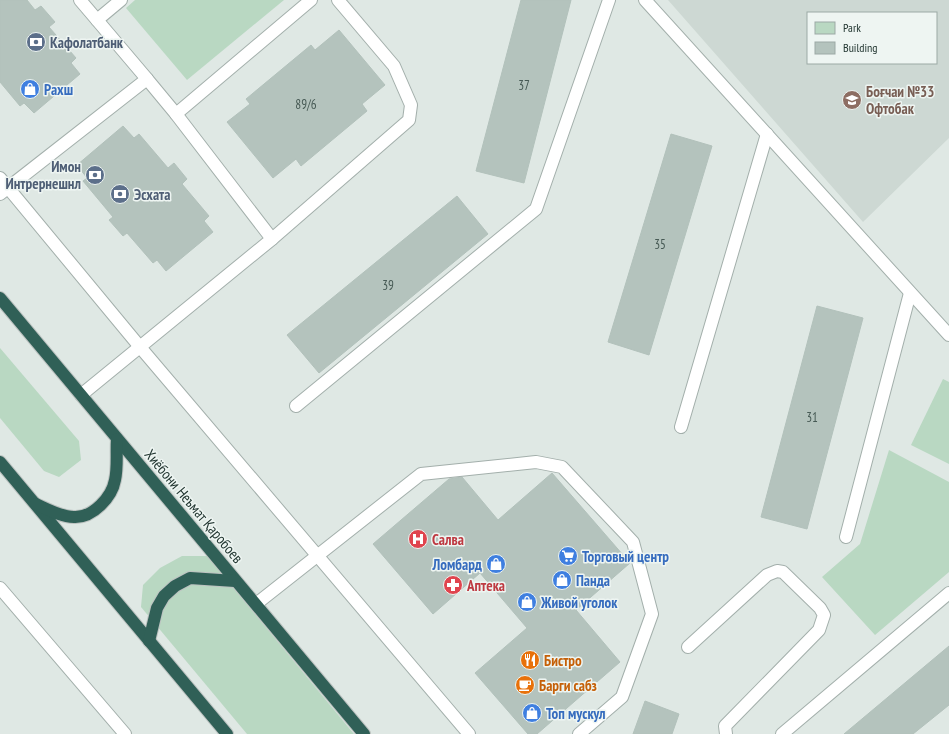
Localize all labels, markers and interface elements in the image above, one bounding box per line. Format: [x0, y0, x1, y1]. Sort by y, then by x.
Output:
legend [807, 12, 937, 64]
text: Park [843, 20, 861, 35]
bank icon: Кафолатбанк [25, 31, 47, 53]
place label: Кафолатбанк [50, 33, 124, 52]
text: Building [843, 40, 878, 55]
house number: 37 [518, 77, 530, 94]
shop icon: Рахш [19, 78, 41, 100]
place label: Рахш [44, 80, 73, 99]
place label: Боғчаи №33 Офтобак [866, 82, 934, 118]
school or university icon: Боғчаи №33 Офтобак [841, 89, 863, 111]
house number: 89/6 [295, 96, 317, 113]
place label: Имон Интрернешнл [5, 157, 81, 193]
bank icon: Имон Интрернешнл [84, 164, 106, 186]
bank icon: Эсхата [109, 183, 131, 205]
place label: Эсхата [134, 185, 170, 204]
house number: 35 [654, 236, 666, 253]
house number: 39 [382, 277, 394, 294]
house number: 31 [806, 409, 818, 426]
street label: Хиёбони Неъмат Қаробоев [141, 445, 247, 567]
hospital icon: Салва [407, 528, 429, 550]
place label: Салва [432, 530, 464, 549]
supermarket icon: Торговый центр [557, 545, 579, 567]
place label: Торговый центр [582, 547, 669, 566]
shop icon: Ломбард [485, 553, 507, 575]
place label: Ломбард [432, 555, 482, 574]
shop icon: Панда [551, 569, 573, 591]
place label: Панда [576, 571, 610, 590]
pharmacy icon: Аптека [442, 574, 464, 596]
place label: Аптека [466, 576, 505, 595]
shop icon: Живой уголок [516, 591, 538, 613]
place label: Живой уголок [540, 593, 618, 612]
restaurant icon: Бистро [519, 649, 541, 671]
place label: Бистро [544, 651, 582, 670]
cafe icon: Барги сабз [514, 674, 536, 696]
place label: Барги сабз [539, 676, 597, 695]
shop icon: Топ мускул [521, 702, 543, 724]
place label: Топ мускул [546, 704, 606, 723]

